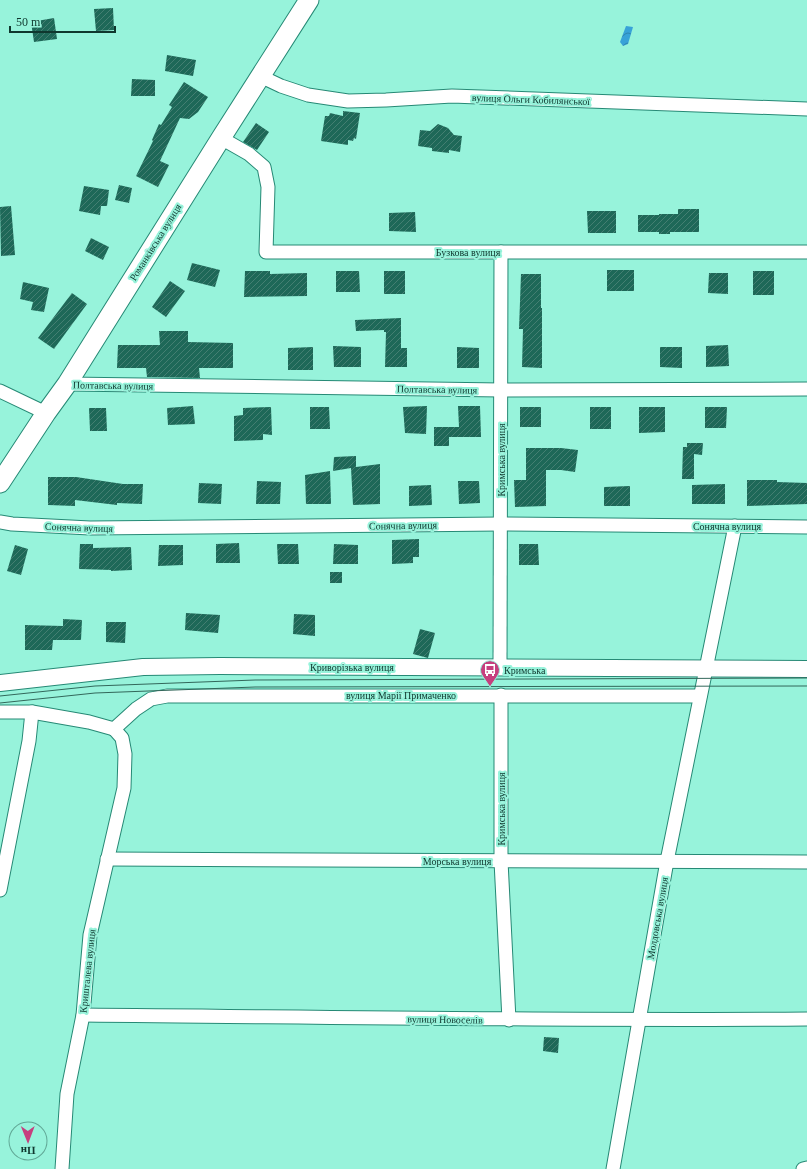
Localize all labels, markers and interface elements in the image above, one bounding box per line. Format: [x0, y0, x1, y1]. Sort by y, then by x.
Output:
scale bar [10, 8, 115, 34]
text: 50 m [16, 15, 41, 29]
street label: вулиця Ольги Кобилянської [472, 92, 590, 107]
street label: Романківська вулиця [127, 202, 184, 283]
street label: Бузкова вулиця [436, 247, 501, 258]
street label: Полтавська вулиця [73, 379, 154, 392]
street label: Полтавська вулиця [397, 383, 478, 396]
street label: Кримська вулиця [496, 423, 507, 497]
street label: Сонячна вулиця [369, 519, 438, 532]
street label: Сонячна вулиця [45, 521, 114, 534]
street label: Сонячна вулиця [693, 521, 761, 532]
bus stop icon: Кримська [479, 659, 501, 687]
street label: Криворізька вулиця [310, 662, 394, 673]
place label: Кримська [504, 665, 546, 676]
street label: вулиця Марії Примаченко [346, 690, 456, 701]
street label: Кримська вулиця [496, 772, 507, 846]
street label: Морська вулиця [423, 856, 492, 867]
street label: Молдовська вулиця [645, 876, 670, 960]
street label: Кришталева вулиця [78, 928, 97, 1013]
street label: вулиця Новоселів [407, 1013, 483, 1026]
north arrow [8, 1121, 48, 1161]
text: Пн [20, 1145, 36, 1157]

